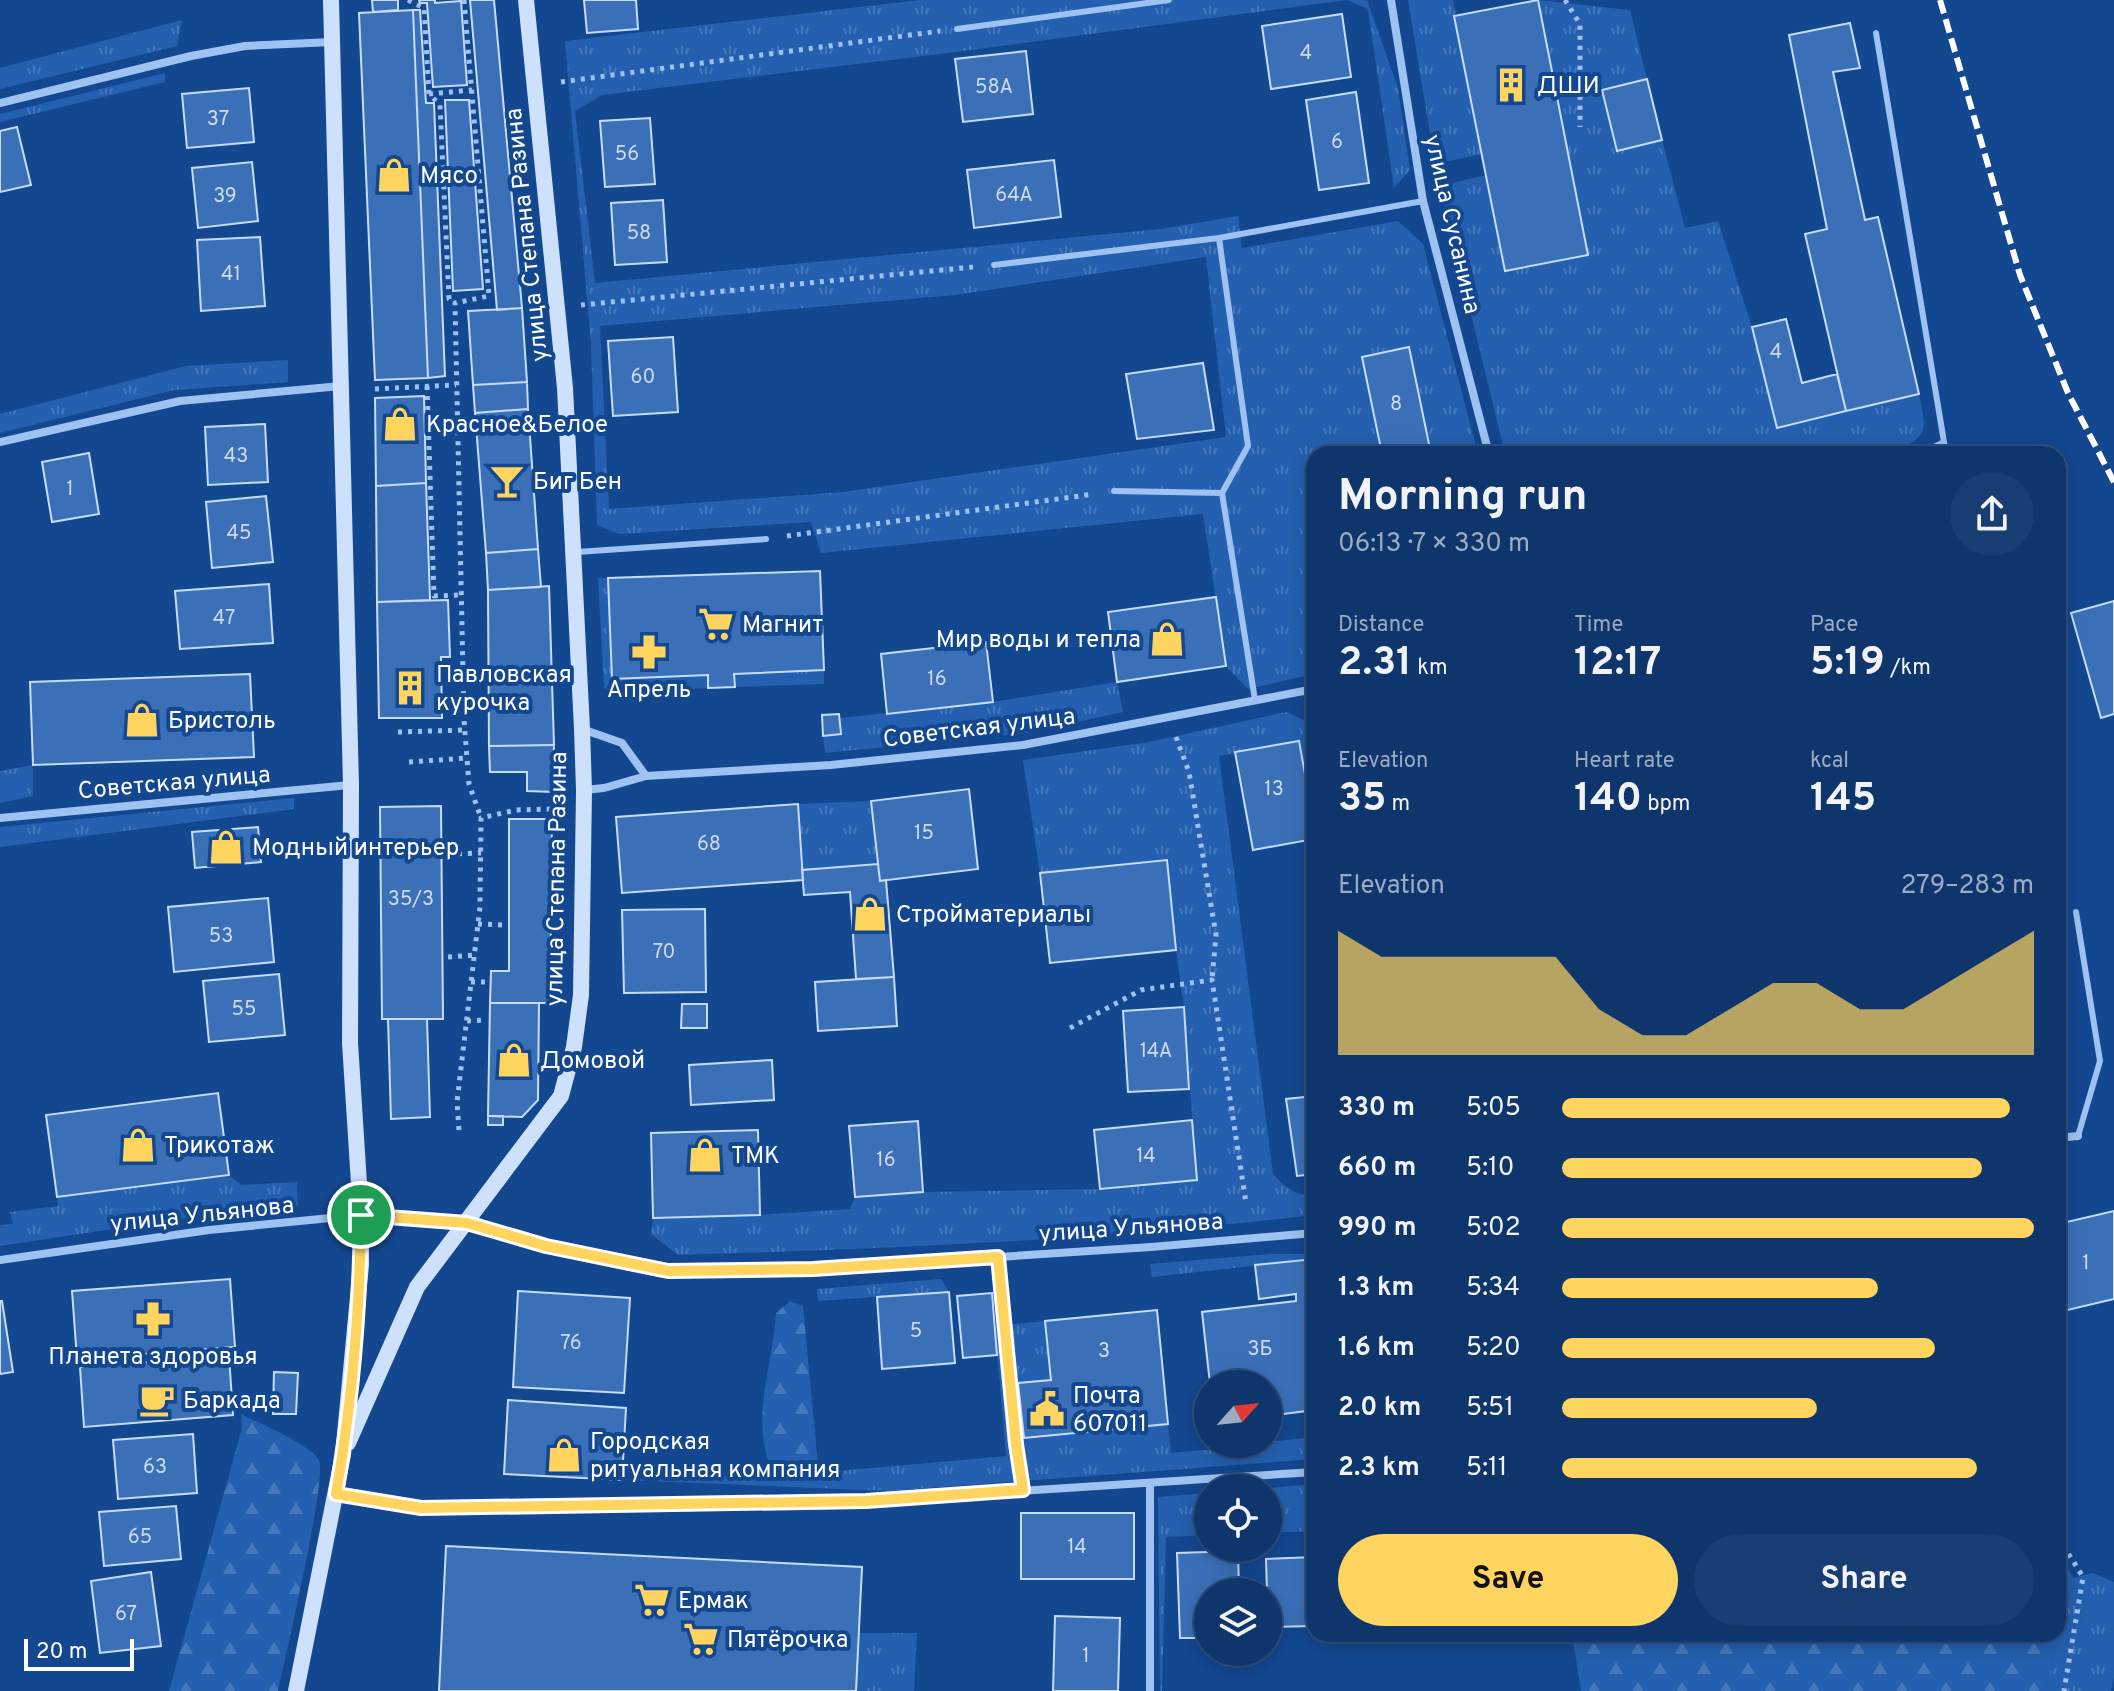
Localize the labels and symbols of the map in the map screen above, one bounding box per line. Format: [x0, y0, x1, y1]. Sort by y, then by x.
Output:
house number: 4 [1300, 41, 1312, 67]
building icon: ДШИ [1492, 66, 1530, 104]
place label: ДШИ [1537, 72, 1600, 102]
house number: 58А [975, 75, 1013, 101]
street label: улица Степана Разина [500, 106, 556, 363]
house number: 37 [207, 107, 229, 133]
house number: 6 [1331, 130, 1343, 156]
street label: улица Сусанина [1416, 132, 1486, 317]
house number: 56 [615, 142, 639, 168]
shop icon: Мясо [375, 156, 413, 194]
place label: Мясо [420, 162, 478, 192]
house number: 64А [995, 183, 1033, 209]
house number: 39 [213, 184, 237, 210]
house number: 58 [627, 221, 651, 247]
house number: 41 [221, 262, 241, 288]
house number: 4 [1770, 340, 1782, 366]
house number: 60 [631, 365, 655, 391]
house number: 8 [1390, 392, 1402, 418]
shop icon: Красное&Белое [381, 405, 419, 443]
place label: Красное&Белое [426, 411, 608, 441]
house number: 43 [224, 444, 248, 470]
bar icon: Биг Бен [488, 462, 526, 500]
place label: Биг Бен [533, 468, 622, 498]
house number: 1 [66, 477, 74, 503]
house number: 45 [227, 521, 251, 547]
supermarket icon: Магнит [697, 605, 735, 643]
house number: 47 [213, 606, 235, 632]
place label: Магнит [742, 611, 823, 641]
shop icon: Мир воды и тепла [1148, 620, 1186, 658]
place label: Мир воды и тепла [936, 626, 1141, 656]
pharmacy icon: Апрель [630, 633, 668, 671]
place label: Павловская курочка [436, 661, 572, 719]
house number: 16 [927, 667, 947, 693]
building icon: Павловская курочка [391, 669, 429, 707]
place label: Апрель [607, 676, 691, 706]
shop icon: Бристоль [123, 701, 161, 739]
street label: Советская улица [881, 702, 1077, 756]
place label: Бристоль [168, 707, 276, 737]
street label: улица Степана Разина [541, 751, 575, 1007]
street label: Советская улица [77, 761, 272, 807]
house number: 13 [1264, 777, 1284, 803]
house number: 15 [914, 821, 934, 847]
shop icon: Модный интерьер [207, 828, 245, 866]
house number: 68 [697, 832, 721, 858]
place label: Модный интерьер [252, 834, 459, 864]
house number: 35/3 [388, 887, 434, 913]
shop icon: Стройматериалы [851, 895, 889, 933]
place label: Стройматериалы [896, 901, 1091, 931]
house number: 53 [209, 924, 233, 950]
house number: 70 [653, 940, 675, 966]
house number: 55 [232, 997, 256, 1023]
house number: 14А [1140, 1039, 1172, 1065]
shop icon: Домовой [495, 1041, 533, 1079]
place label: Домовой [540, 1047, 645, 1077]
shop icon: Трикотаж [119, 1126, 157, 1164]
place label: Трикотаж [164, 1132, 275, 1162]
shop icon: ТМК [686, 1136, 724, 1174]
place label: ТМК [731, 1142, 780, 1172]
house number: 14 [1136, 1144, 1156, 1170]
house number: 16 [876, 1148, 896, 1174]
pin [327, 1181, 395, 1249]
street label: улица Ульянова [109, 1191, 296, 1241]
street label: улица Ульянова [1038, 1208, 1224, 1250]
house number: 1 [2082, 1251, 2090, 1277]
pharmacy icon: Планета здоровья [134, 1300, 172, 1338]
house number: 5 [910, 1319, 922, 1345]
house number: 76 [560, 1331, 582, 1357]
house number: 3Б [1247, 1337, 1273, 1363]
house number: 3 [1098, 1339, 1110, 1365]
place label: Планета здоровья [48, 1343, 258, 1373]
north arrow [1194, 1370, 1282, 1458]
cafe icon: Баркада [138, 1381, 176, 1419]
place label: Почта 607011 [1073, 1382, 1147, 1440]
place label: Баркада [183, 1387, 281, 1417]
public building icon: Почта 607011 [1028, 1390, 1066, 1428]
place label: Городская ритуальная компания [590, 1428, 840, 1486]
shop icon: Городская ритуальная компания [545, 1436, 583, 1474]
house number: 63 [143, 1455, 167, 1481]
house number: 65 [128, 1525, 152, 1551]
house number: 14 [1067, 1535, 1087, 1561]
supermarket icon: Ермак [633, 1581, 671, 1619]
place label: Ермак [678, 1587, 749, 1617]
house number: 67 [115, 1602, 137, 1628]
supermarket icon: Пятёрочка [682, 1620, 720, 1658]
place label: Пятёрочка [727, 1626, 848, 1656]
scale bar [24, 1635, 134, 1671]
house number: 1 [1082, 1644, 1090, 1670]

